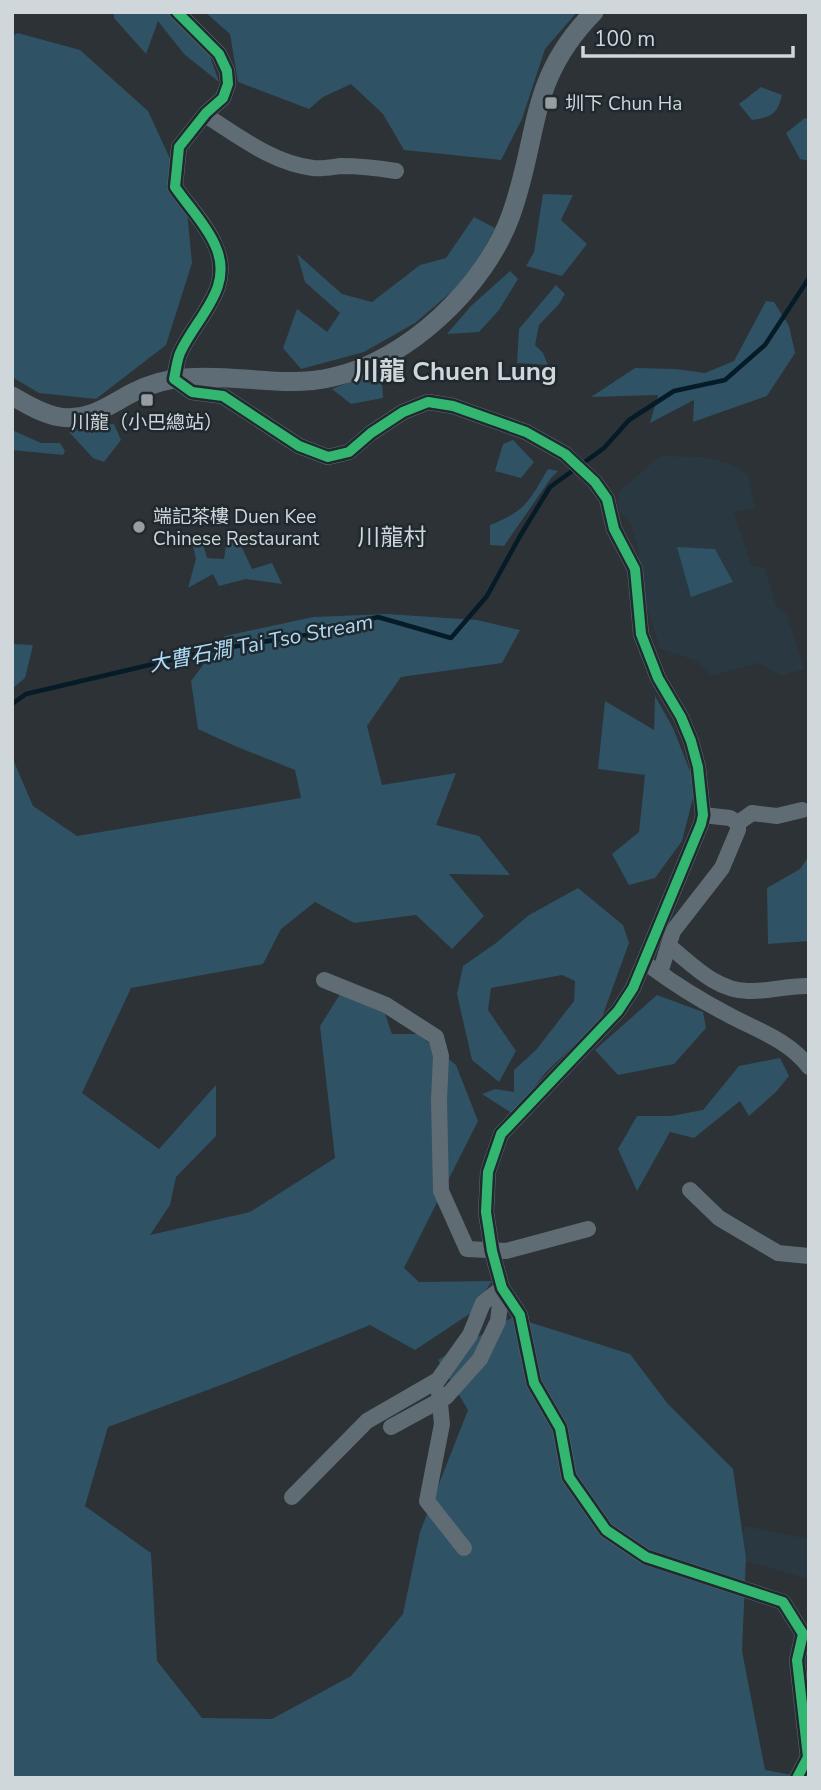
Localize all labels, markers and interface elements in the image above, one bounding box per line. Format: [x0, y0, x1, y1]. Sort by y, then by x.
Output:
scale bar [583, 14, 793, 58]
text: 100 m [594, 25, 655, 53]
place label: 圳下 Chun Ha [565, 91, 682, 117]
marker: 圳下 Chun Ha [543, 95, 559, 111]
district label: 川龍 Chuen Lung [353, 354, 557, 389]
marker: 川龍（小巴總站） [139, 392, 155, 408]
place label: 川龍（小巴總站） [71, 410, 223, 436]
place label: 端記茶樓 Duen Kee Chinese Restaurant [153, 504, 320, 552]
marker: 端記茶樓 Duen Kee Chinese Restaurant [131, 519, 147, 535]
district label: 川龍村 [358, 522, 427, 553]
water label: 大曹石澗 Tai Tso Stream [146, 608, 376, 678]

